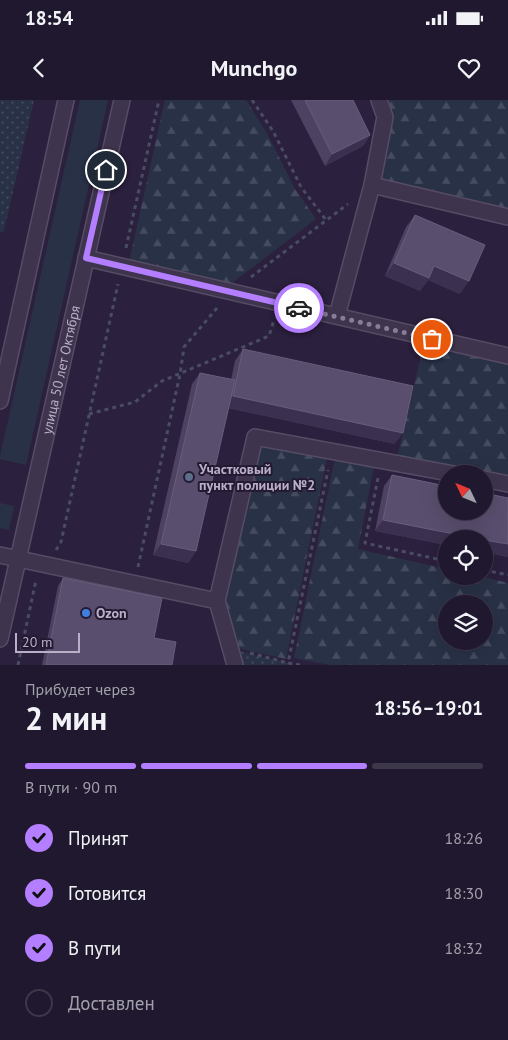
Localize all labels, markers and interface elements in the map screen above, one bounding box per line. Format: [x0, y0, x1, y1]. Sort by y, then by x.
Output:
text: 18:54 [25, 6, 73, 30]
icon: back [25, 54, 53, 82]
text: Munchgo [211, 54, 297, 82]
icon: heart [455, 54, 483, 82]
pin [85, 149, 127, 191]
icon: home [92, 156, 120, 184]
courier [274, 283, 324, 333]
icon: car [285, 294, 313, 322]
street label: улица 50 лет Октября [38, 304, 84, 436]
pin [411, 318, 453, 360]
icon: bag [418, 325, 446, 353]
place label: Участковый пункт полиции №2 [198, 460, 315, 494]
north arrow [438, 465, 492, 520]
map controls [438, 465, 493, 650]
marker: Участковый пункт полиции №2 [183, 471, 195, 483]
button: locate [438, 530, 493, 585]
button: layers [438, 595, 493, 650]
place label: Ozon [96, 604, 127, 622]
marker: Ozon [80, 607, 92, 619]
scale bar [15, 630, 80, 653]
text: 20 m [22, 633, 52, 651]
text: Прибудет через [25, 679, 135, 699]
text: 18:56–19:01 [374, 696, 483, 720]
text: 2 мин [25, 697, 107, 739]
text: В пути · 90 m [25, 777, 117, 797]
icon: check [25, 824, 53, 852]
text: Принят [68, 826, 128, 850]
text: 18:26 [445, 828, 483, 848]
icon: check [25, 879, 53, 907]
text: Готовится [68, 881, 146, 905]
text: 18:30 [445, 883, 483, 903]
icon: check [25, 934, 53, 962]
text: В пути [68, 936, 121, 960]
text: 18:32 [445, 938, 483, 958]
text: Доставлен [68, 991, 155, 1015]

